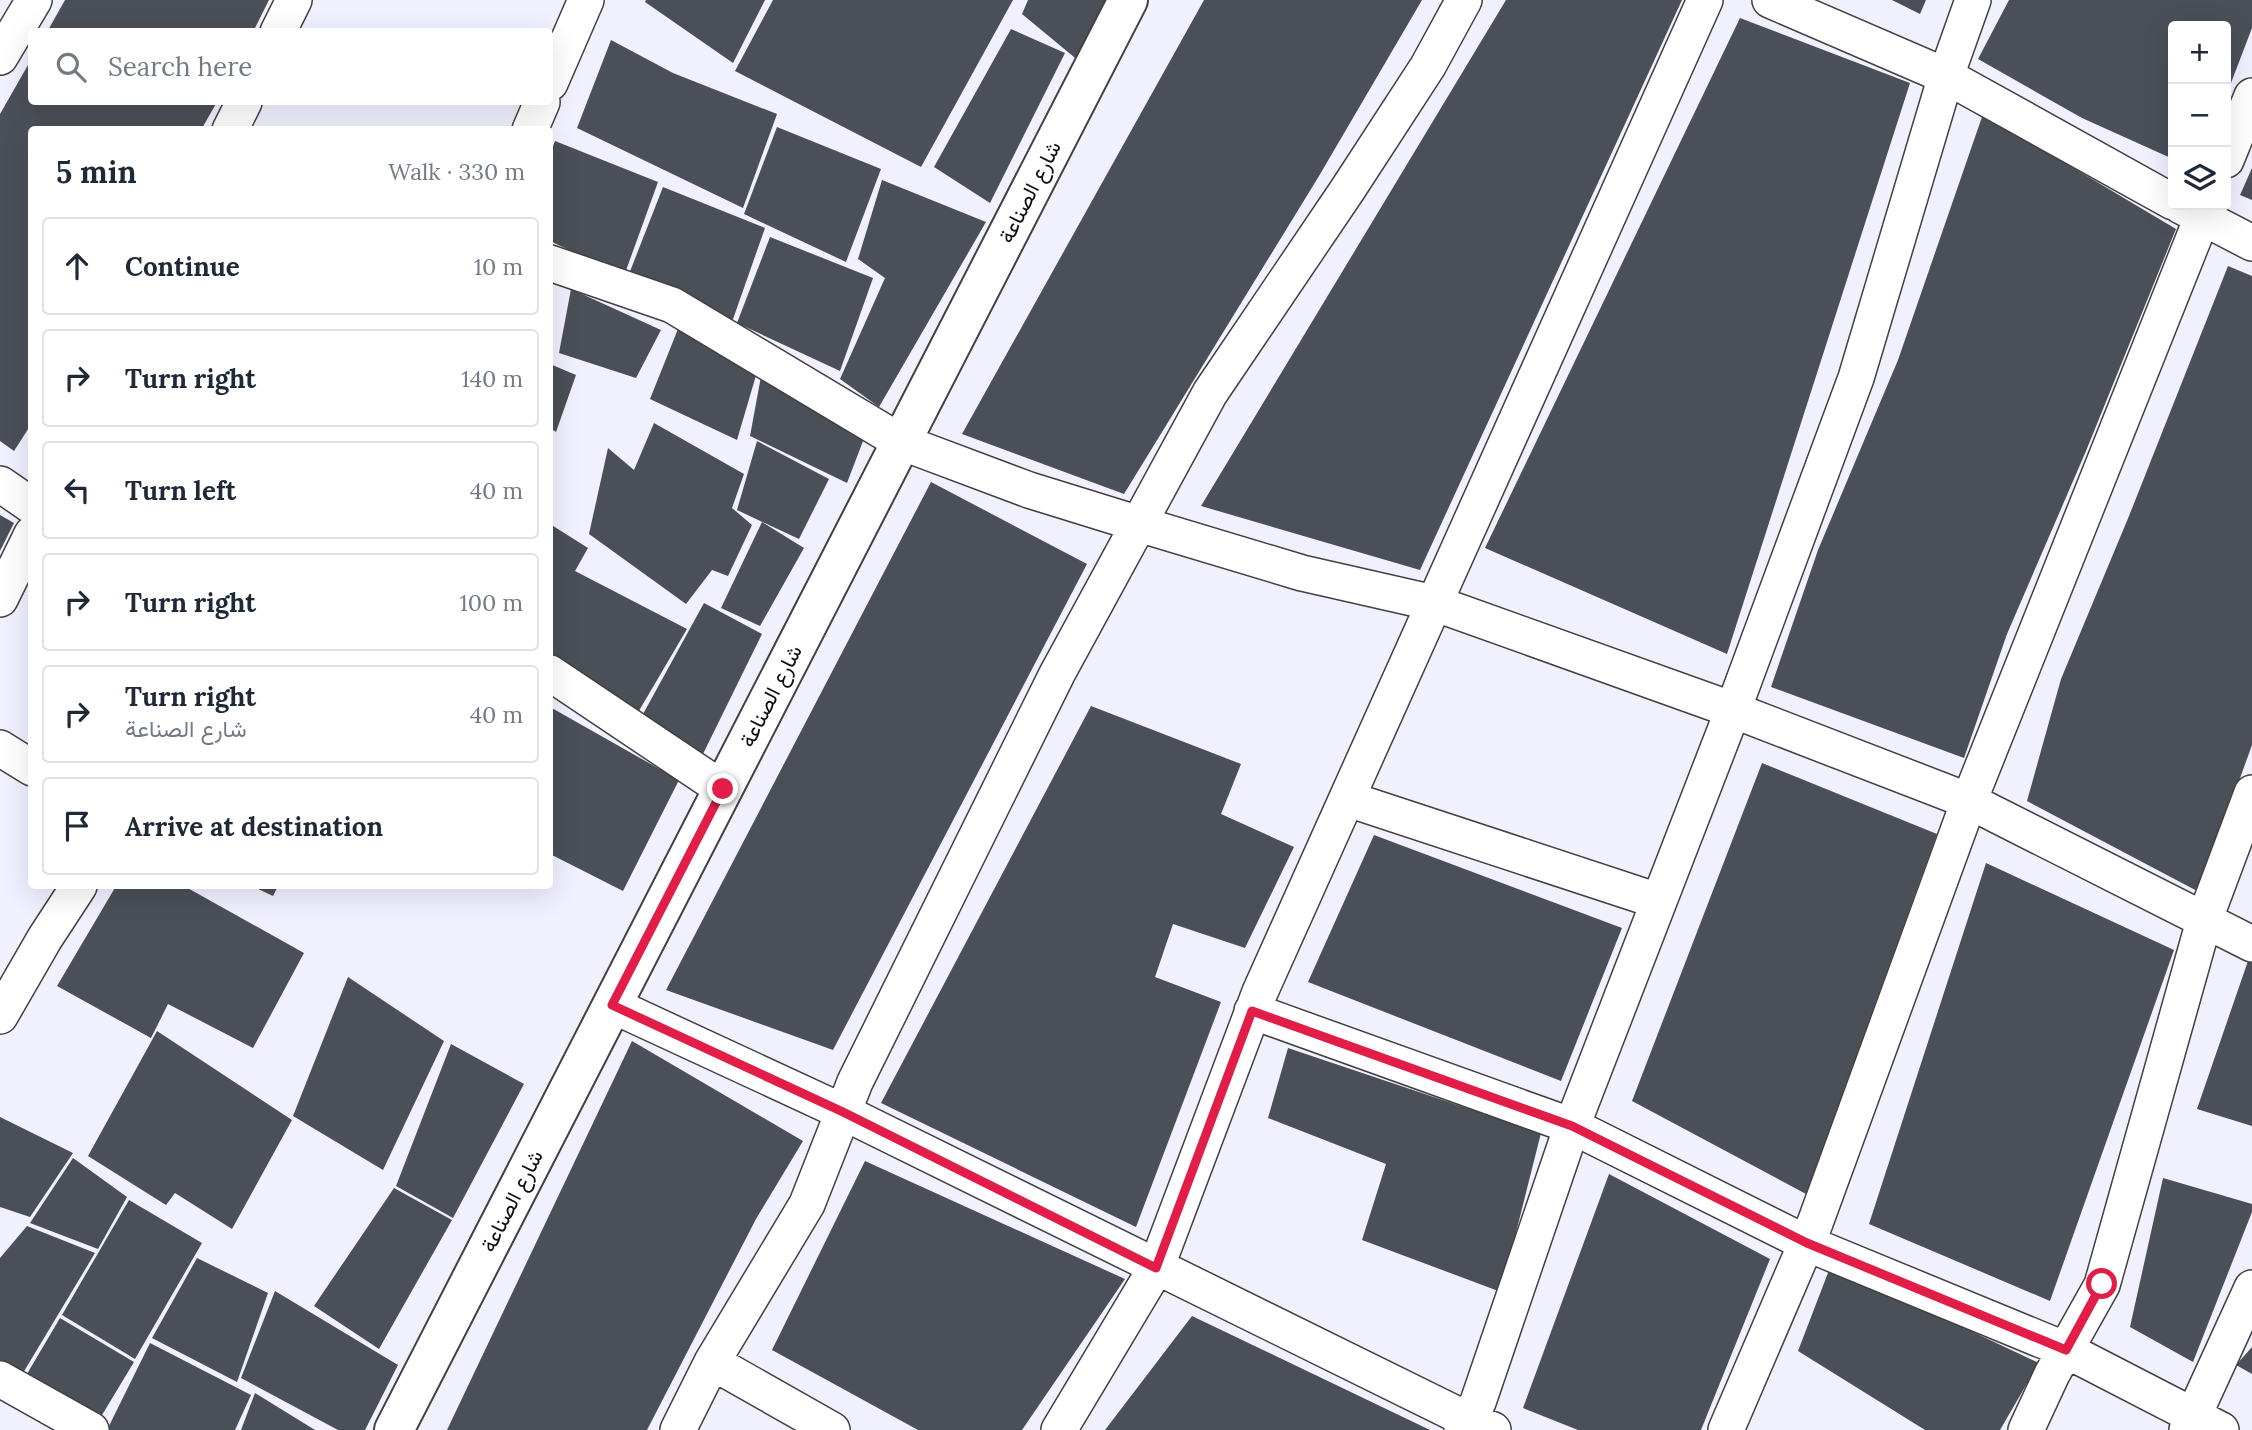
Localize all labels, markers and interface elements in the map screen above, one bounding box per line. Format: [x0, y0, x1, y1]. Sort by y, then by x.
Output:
map controls [2168, 21, 2231, 210]
button: + [2168, 21, 2231, 84]
search box [28, 28, 553, 105]
icon: search [52, 48, 90, 86]
text: Search here [108, 50, 252, 83]
button: − [2168, 84, 2231, 147]
street label: شارع الصناعة [992, 136, 1068, 248]
button: layers [2168, 147, 2231, 210]
text: 5 min [56, 153, 137, 191]
text: Walk · 330 m [388, 157, 525, 186]
icon: ahead [58, 247, 96, 285]
text: Continue [125, 250, 240, 283]
text: 10 m [474, 252, 523, 281]
icon: right [58, 359, 96, 397]
text: Turn right [125, 362, 256, 395]
text: 140 m [461, 364, 523, 393]
icon: left [58, 471, 96, 509]
text: Turn left [125, 474, 236, 507]
text: 40 m [470, 476, 523, 505]
icon: right [58, 583, 96, 621]
text: Turn right [125, 586, 256, 619]
text: 100 m [459, 588, 523, 617]
street label: شارع الصناعة [733, 640, 809, 752]
text: Turn right [125, 680, 256, 713]
icon: right [58, 695, 96, 733]
text: 40 m [470, 700, 523, 729]
text: شارع الصناعة [125, 714, 247, 743]
route end [707, 773, 738, 804]
icon: arrive [58, 807, 96, 845]
text: Arrive at destination [125, 810, 383, 843]
street label: شارع الصناعة [474, 1145, 550, 1257]
route start [2086, 1268, 2117, 1299]

